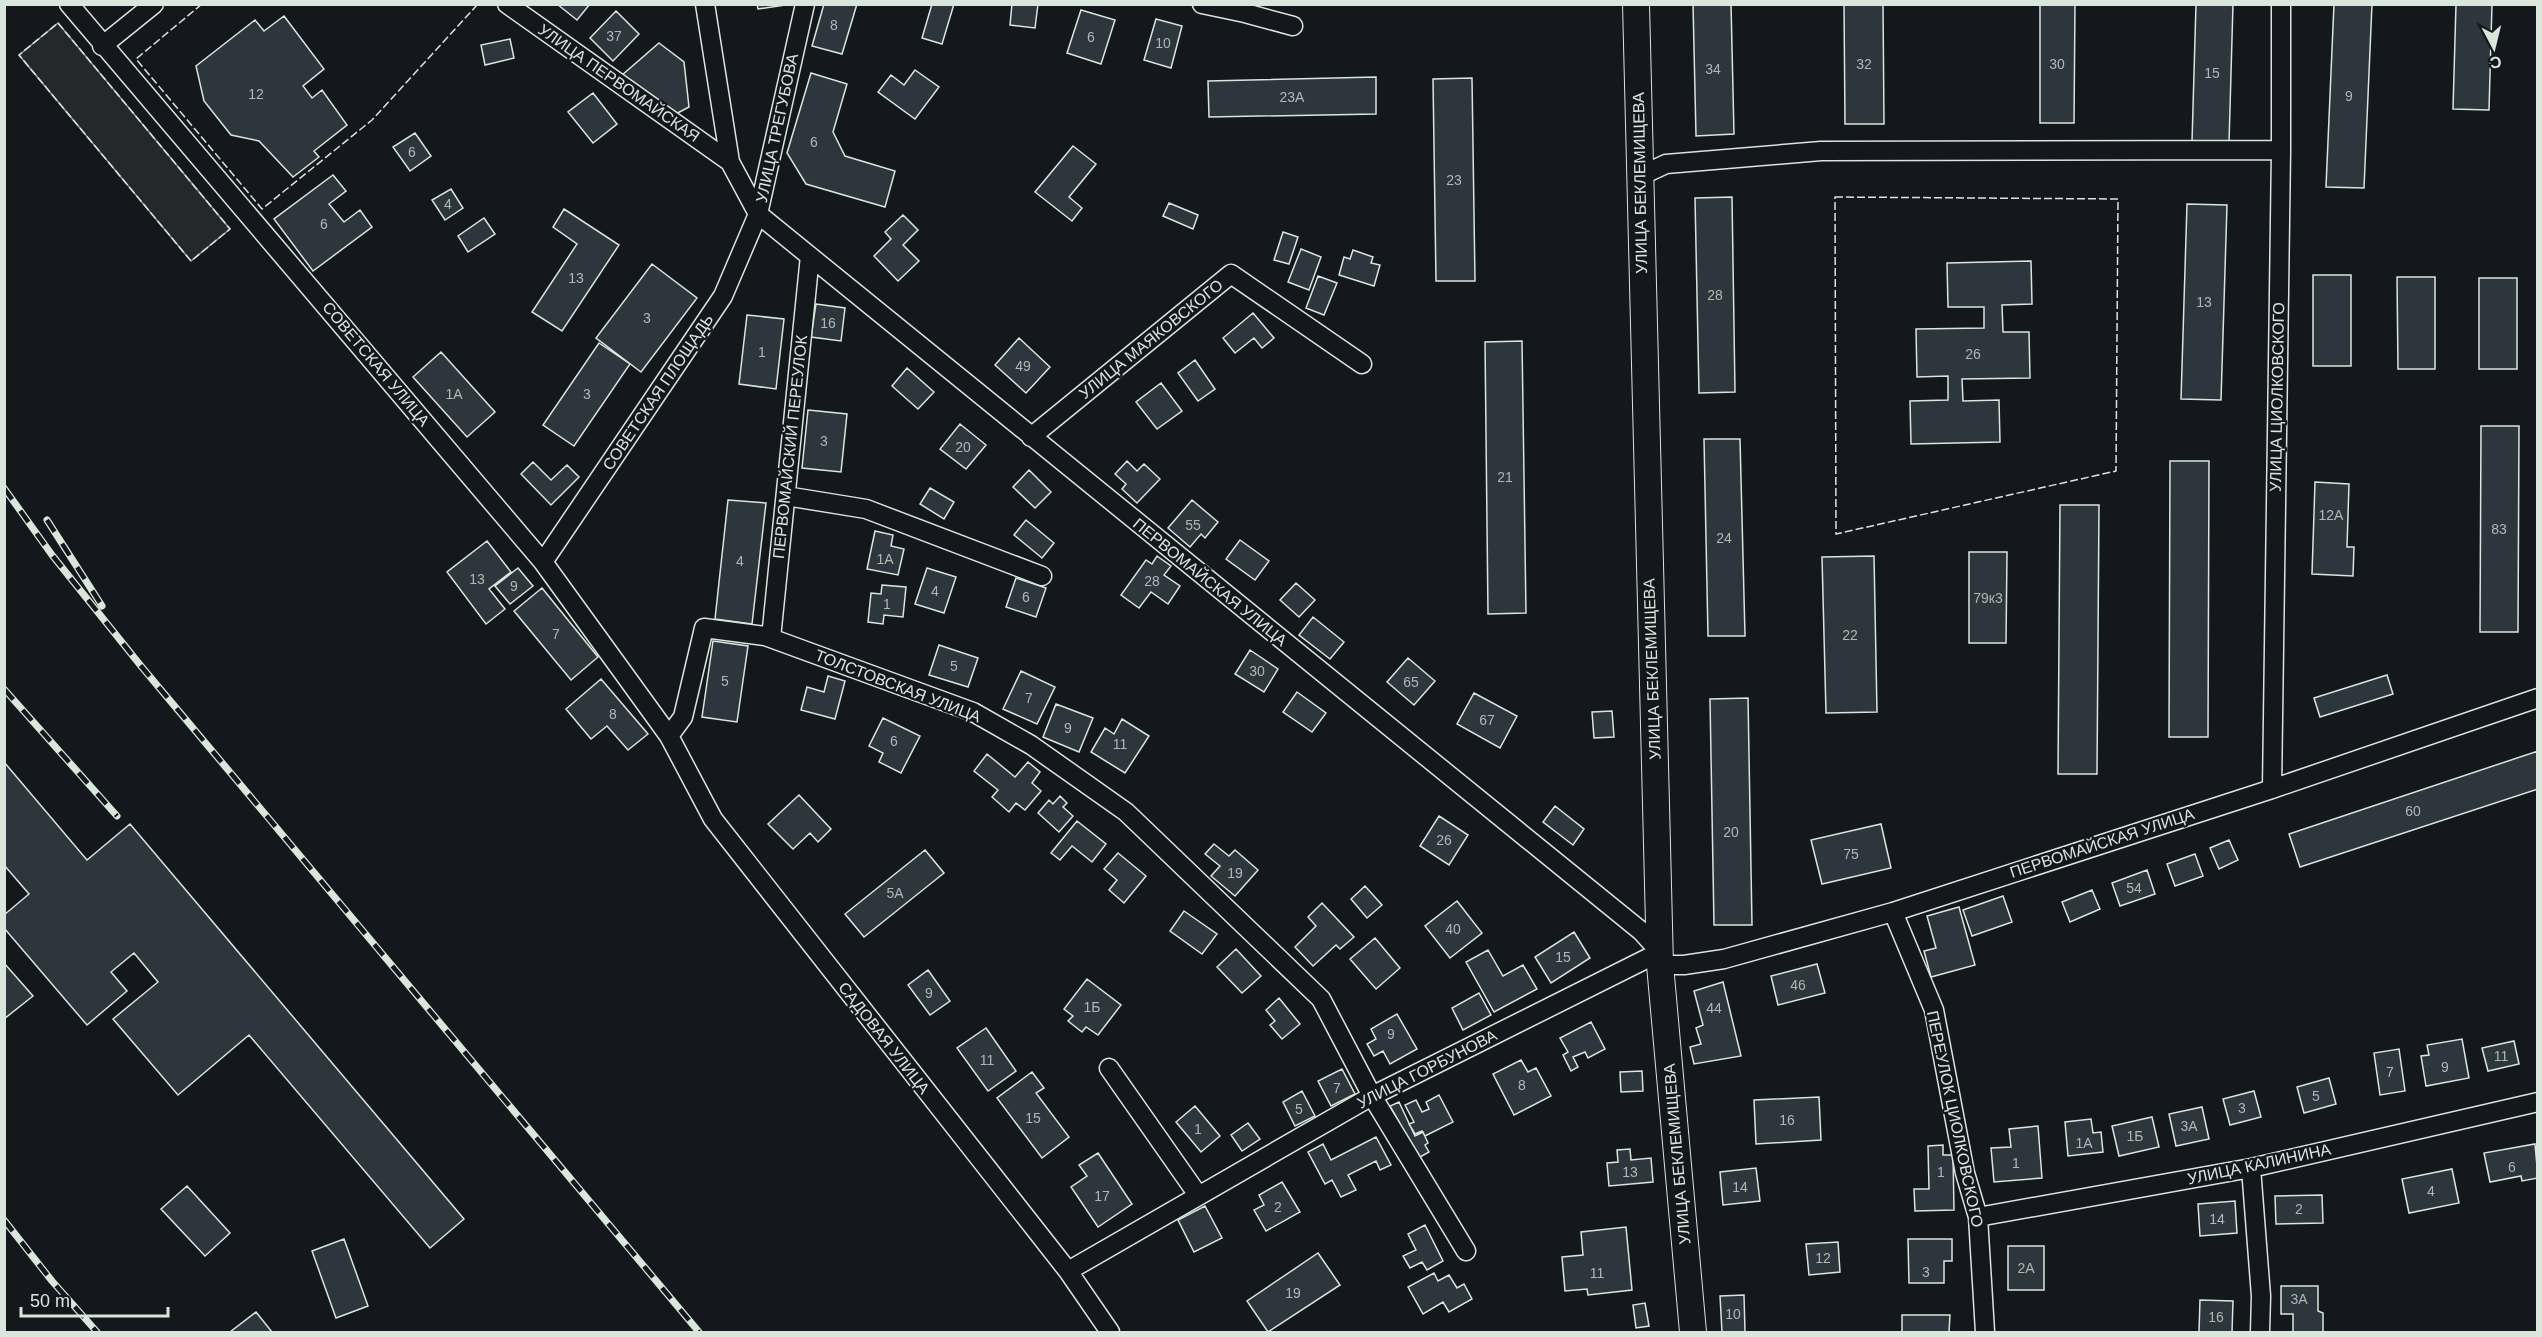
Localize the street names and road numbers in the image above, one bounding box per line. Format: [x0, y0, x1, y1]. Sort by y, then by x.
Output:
street label: УЛИЦА ПЕРВОМАЙСКАЯ [535, 20, 703, 145]
street label: УЛИЦА ТРЕГУБОВА [753, 52, 801, 204]
street label: УЛИЦА БЕКЛЕМИЩЕВА [1630, 92, 1650, 274]
street label: УЛИЦА МАЯКОВСКОГО [1076, 276, 1226, 402]
street label: СОВЕТСКАЯ УЛИЦА [319, 299, 433, 430]
street label: УЛИЦА ЦИОЛКОВСКОГО [2267, 302, 2287, 492]
street label: СОВЕТСКАЯ ПЛОЩАДЬ [599, 311, 717, 473]
street label: ПЕРВОМАЙСКИЙ ПЕРЕУЛОК [769, 334, 810, 560]
street label: ПЕРВОМАЙСКАЯ УЛИЦА [1130, 514, 1291, 649]
street label: УЛИЦА БЕКЛЕМИЩЕВА [1640, 578, 1664, 760]
street label: ТОЛСТОВСКАЯ УЛИЦА [813, 646, 984, 726]
street label: ПЕРВОМАЙСКАЯ УЛИЦА [2007, 804, 2197, 881]
street label: САДОВАЯ УЛИЦА [835, 979, 933, 1097]
street label: ПЕРЕУЛОК ЦИОЛКОВСКОГО [1924, 1009, 1986, 1229]
street label: УЛИЦА ГОРБУНОВА [1354, 1026, 1500, 1112]
street label: УЛИЦА БЕКЛЕМИЩЕВА [1661, 1062, 1693, 1245]
street label: УЛИЦА КАЛИНИНА [2186, 1140, 2333, 1188]

